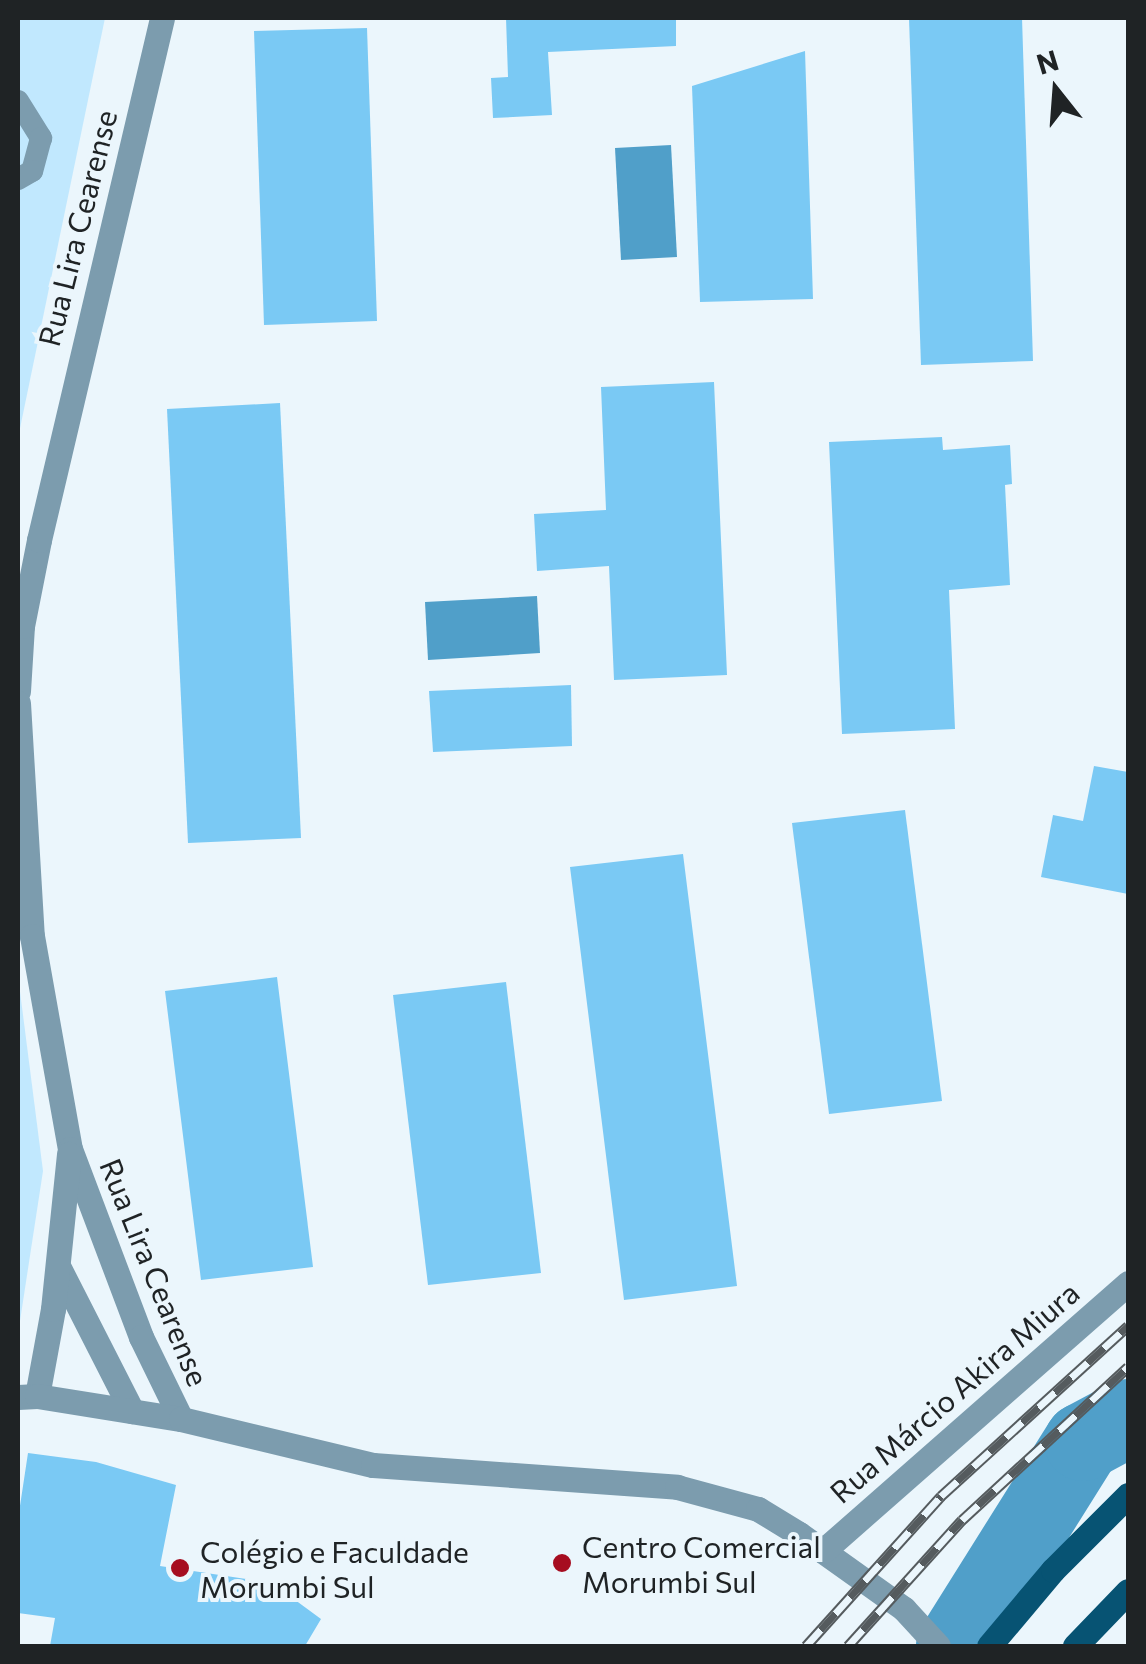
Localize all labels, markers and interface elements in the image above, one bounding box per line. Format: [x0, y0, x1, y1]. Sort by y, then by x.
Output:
north arrow [1006, 40, 1106, 140]
text: N [1032, 42, 1062, 81]
street label: Rua Lira Cearense [30, 106, 124, 350]
street label: Rua Lira Cearense [93, 1153, 217, 1391]
street label: Rua Márcio Akira Miura [822, 1274, 1086, 1510]
place label: Centro Comercial Morumbi Sul [582, 1528, 821, 1598]
place label: Colégio e Faculdade Morumbi Sul [200, 1533, 469, 1604]
marker: Centro Comercial Morumbi Sul [551, 1552, 573, 1574]
marker: Colégio e Faculdade Morumbi Sul [169, 1557, 191, 1579]

